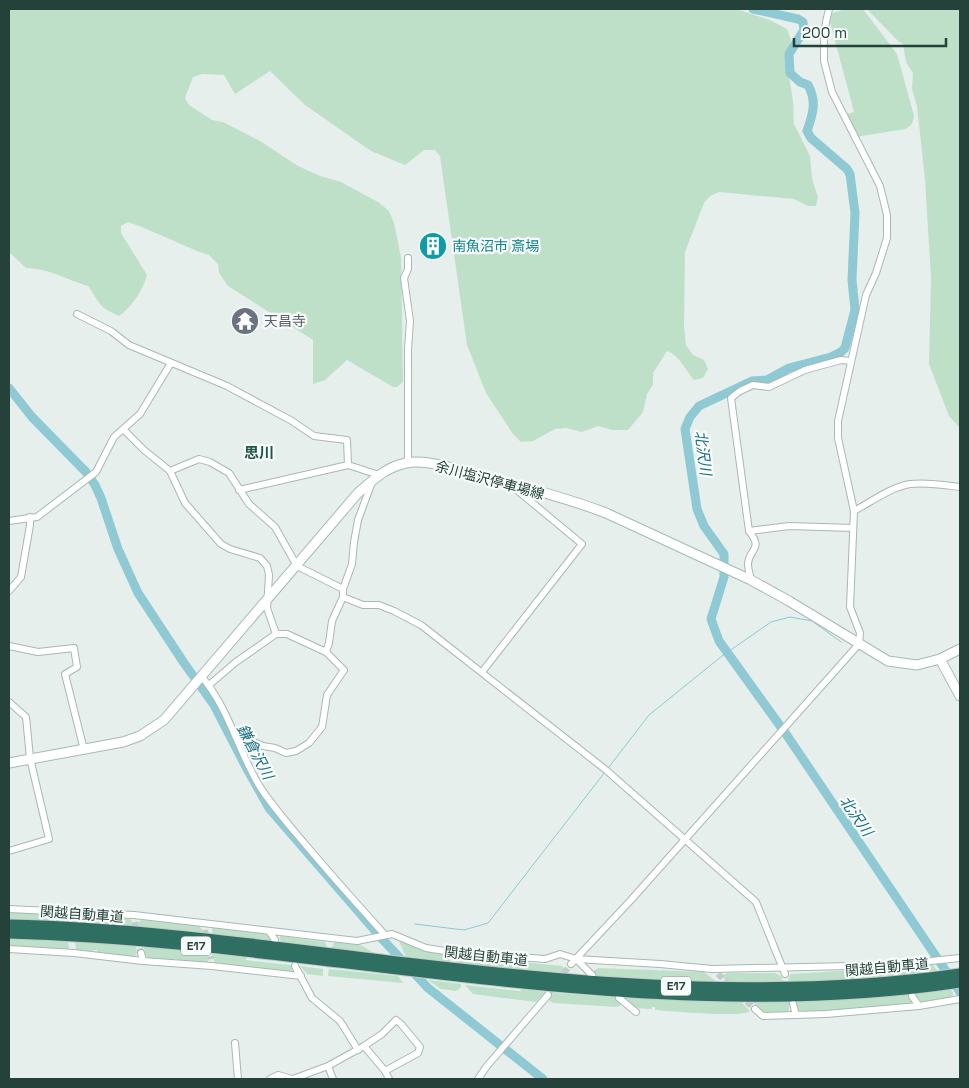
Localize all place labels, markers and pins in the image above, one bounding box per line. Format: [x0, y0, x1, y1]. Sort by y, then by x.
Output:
building icon: 南魚沼市 斎場 [418, 231, 448, 261]
place label: 南魚沼市 斎場 [452, 237, 540, 255]
temple icon: 天昌寺 [230, 306, 260, 336]
place label: 天昌寺 [264, 312, 306, 330]

